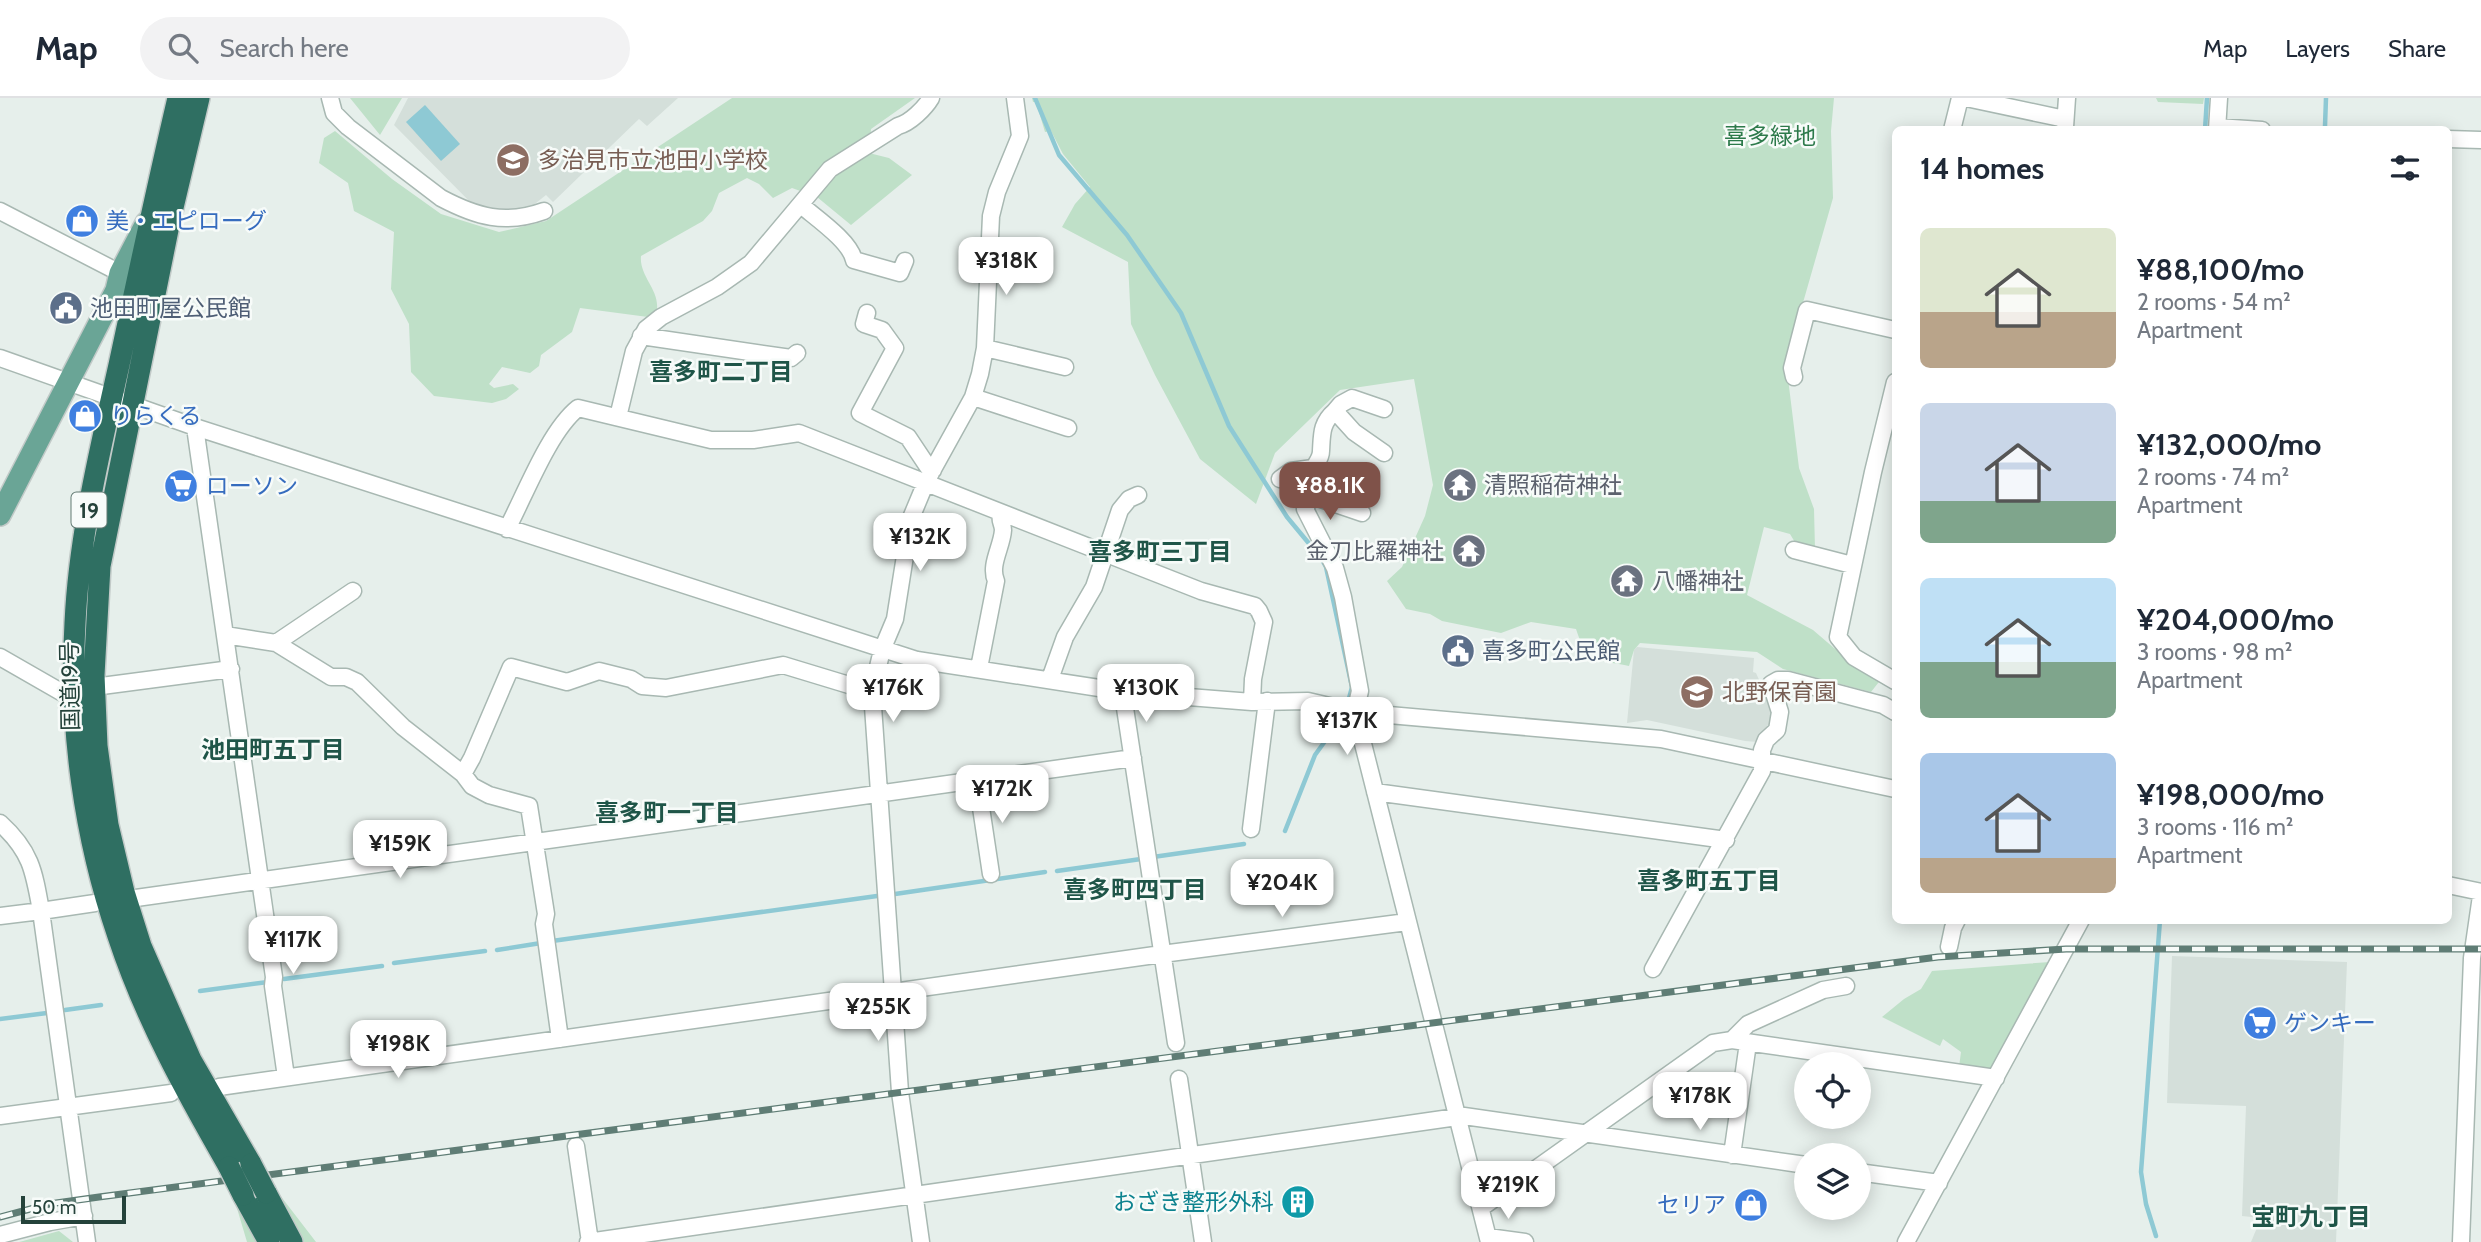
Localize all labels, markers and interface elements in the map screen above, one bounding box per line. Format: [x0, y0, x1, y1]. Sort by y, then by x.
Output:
search box [140, 17, 630, 80]
text: Map [35, 28, 98, 68]
icon: search [164, 29, 202, 67]
text: Search here [220, 32, 349, 64]
text: Map [2203, 34, 2247, 63]
text: Layers [2285, 34, 2350, 63]
text: Share [2388, 34, 2446, 63]
park label: 喜多緑地 [1724, 122, 1816, 150]
school or university icon: 多治見市立池田小学校 [494, 141, 532, 179]
place label: 多治見市立池田小学校 [538, 146, 768, 174]
icon: filters [2386, 149, 2424, 187]
text: 14 homes [1920, 150, 2044, 187]
shop icon: 美・エピローグ [63, 202, 101, 240]
place label: 美・エピローグ [106, 207, 267, 235]
pin: ¥318K [957, 238, 1055, 297]
text: ¥318K [974, 246, 1038, 274]
text: ¥88,100/mo [2137, 251, 2304, 288]
icon: home [1976, 256, 2060, 340]
text: 2 rooms · 54 m² [2137, 288, 2291, 316]
public building icon: 池田町屋公民館 [47, 289, 85, 327]
place label: 池田町屋公民館 [90, 294, 251, 322]
text: Apartment [2137, 316, 2242, 344]
district label: 喜多町二丁目 [649, 357, 793, 386]
shop icon: りらくる [66, 397, 104, 435]
place label: りらくる [110, 402, 202, 430]
text: ¥132,000/mo [2137, 426, 2321, 463]
icon: home [1976, 431, 2060, 515]
pin: ¥88.1K [1273, 462, 1387, 522]
text: 2 rooms · 74 m² [2137, 463, 2289, 491]
temple icon: 清照稲荷神社 [1441, 466, 1479, 504]
supermarket icon: ローソン [162, 467, 200, 505]
text: ¥88.1K [1295, 471, 1365, 499]
place label: 清照稲荷神社 [1484, 471, 1622, 499]
place label: ローソン [206, 472, 298, 500]
text: Apartment [2137, 491, 2242, 519]
road number: 19 [72, 492, 106, 528]
pin: ¥132K [871, 514, 969, 573]
text: ¥132K [889, 522, 951, 550]
temple icon: 金刀比羅神社 [1450, 532, 1488, 570]
district label: 喜多町三丁目 [1088, 537, 1232, 566]
place label: 金刀比羅神社 [1306, 537, 1444, 565]
temple icon: 八幡神社 [1608, 562, 1646, 600]
place label: 八幡神社 [1652, 567, 1744, 595]
text: ¥204,000/mo [2137, 601, 2334, 638]
icon: home [1976, 606, 2060, 690]
public building icon: 喜多町公民館 [1439, 632, 1477, 670]
place label: 喜多町公民館 [1482, 637, 1620, 665]
text: 3 rooms · 98 m² [2137, 638, 2292, 666]
street label: 国道19号 [55, 641, 85, 731]
pin: ¥176K [844, 664, 942, 724]
pin: ¥130K [1097, 664, 1195, 724]
text: Apartment [2137, 666, 2242, 694]
text: ¥176K [863, 673, 923, 701]
text: ¥130K [1113, 673, 1179, 701]
school or university icon: 北野保育園 [1678, 673, 1716, 711]
place label: 北野保育園 [1722, 678, 1837, 706]
pin: ¥137K [1298, 698, 1396, 757]
text: ¥137K [1317, 706, 1377, 734]
district label: 池田町五丁目 [201, 735, 345, 764]
pin: ¥172K [953, 766, 1051, 825]
text: ¥172K [972, 774, 1032, 802]
text: ¥198,000/mo [2137, 776, 2324, 813]
icon: home [1976, 781, 2060, 865]
district label: 喜多町一丁目 [595, 798, 739, 827]
text: 3 rooms · 116 m² [2137, 813, 2293, 841]
pin: ¥159K [351, 820, 449, 880]
text: ¥159K [369, 829, 431, 857]
text: Apartment [2137, 841, 2242, 869]
pin: ¥204K [1233, 860, 1331, 919]
district label: 喜多町五丁目 [1637, 866, 1781, 895]
text: ¥204K [1246, 868, 1318, 896]
district label: 喜多町四丁目 [1063, 875, 1207, 904]
pin: ¥117K [244, 916, 342, 976]
text: ¥117K [264, 925, 322, 953]
pin: ¥255K [829, 984, 927, 1043]
text: ¥255K [845, 992, 911, 1020]
supermarket icon: ゲンキー [2241, 1004, 2279, 1042]
place label: ゲンキー [2284, 1009, 2376, 1037]
pin: ¥198K [349, 1020, 447, 1080]
text: ¥198K [366, 1029, 430, 1057]
map controls [1794, 1052, 1871, 1220]
button: locate [1794, 1052, 1871, 1129]
pin: ¥178K [1651, 1072, 1749, 1132]
text: ¥178K [1669, 1081, 1731, 1109]
button: layers [1794, 1143, 1871, 1220]
pin: ¥219K [1459, 1162, 1557, 1221]
text: ¥219K [1477, 1170, 1539, 1198]
building icon: おざき整形外科 [1279, 1183, 1317, 1221]
shop icon: セリア [1732, 1186, 1770, 1224]
place label: おざき整形外科 [1113, 1188, 1274, 1216]
place label: セリア [1657, 1191, 1726, 1219]
scale bar [21, 1193, 126, 1225]
text: 50 m [32, 1196, 76, 1219]
district label: 宝町九丁目 [2251, 1202, 2371, 1231]

